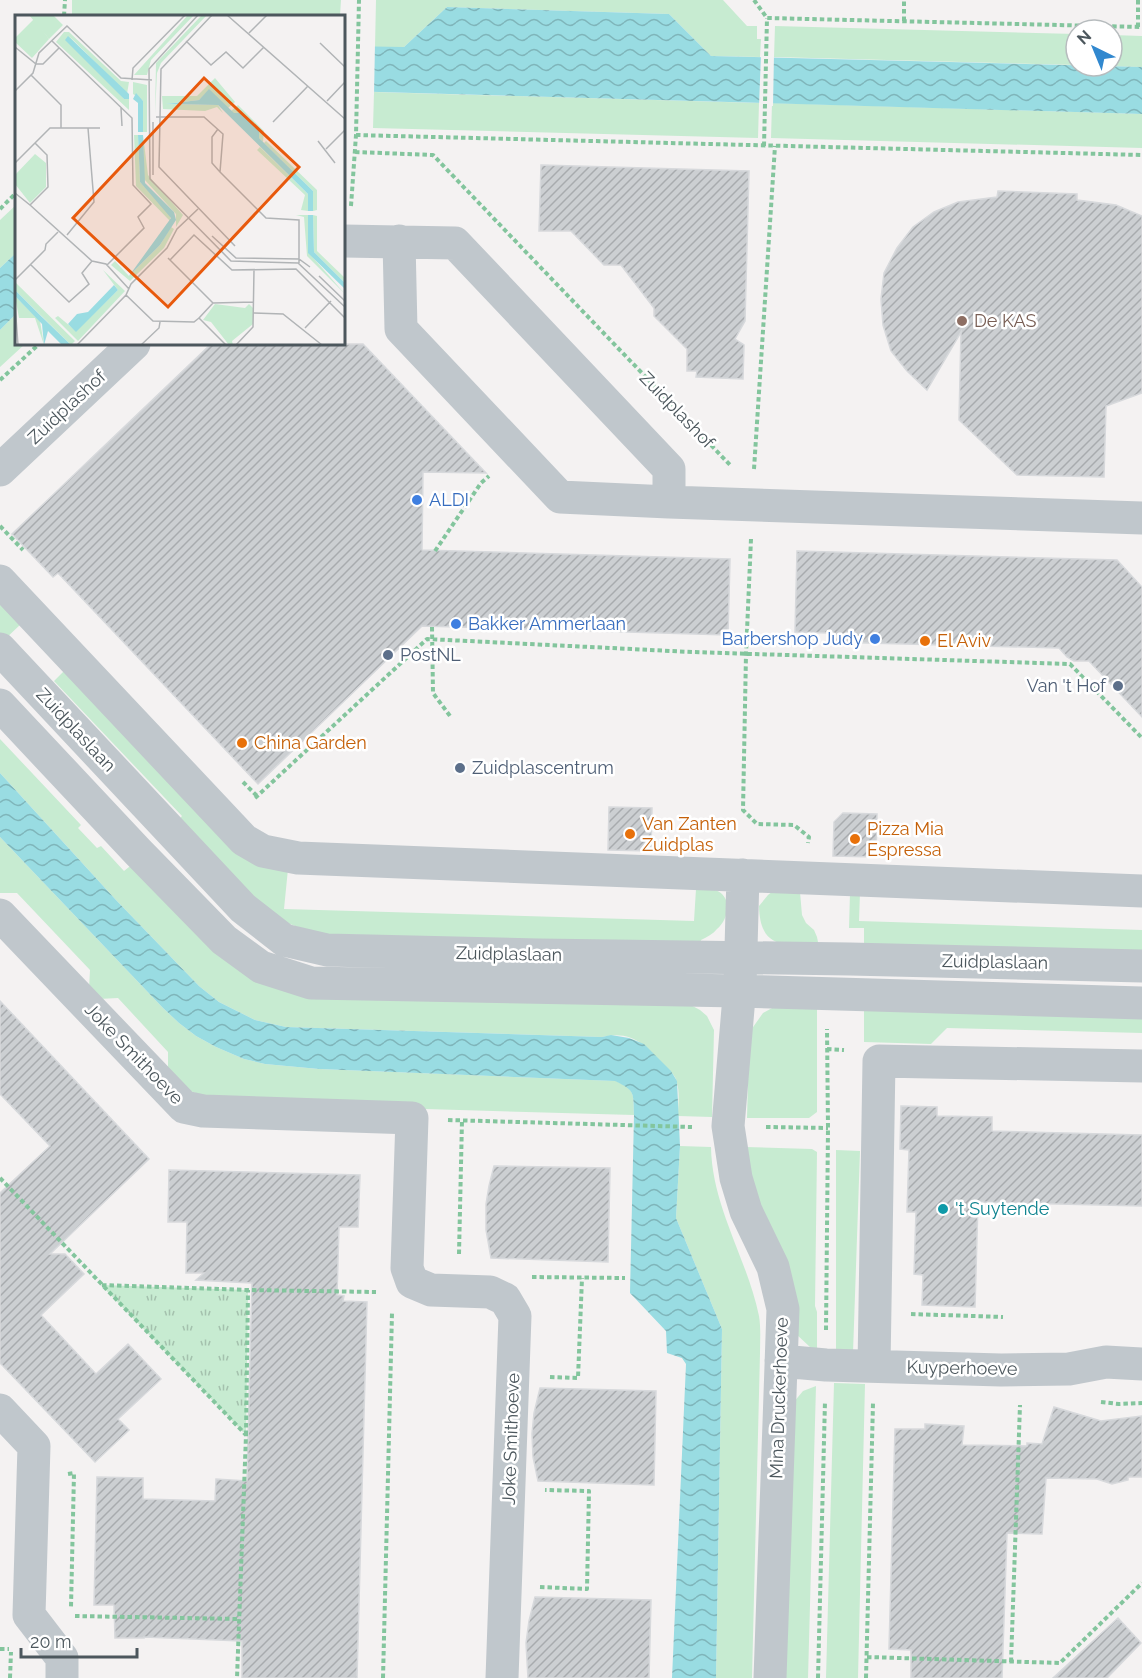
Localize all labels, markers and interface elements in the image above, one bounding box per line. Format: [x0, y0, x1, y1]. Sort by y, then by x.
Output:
inset map [15, 15, 345, 345]
north arrow [1064, 18, 1124, 78]
text: N [1073, 26, 1095, 49]
place label: De KAS [974, 310, 1037, 331]
marker: De KAS [955, 314, 969, 328]
street label: Zuidplashof [24, 365, 111, 448]
street label: Zuidplashof [636, 367, 720, 453]
place label: ALDI [429, 489, 469, 510]
marker: ALDI [410, 493, 424, 507]
place label: Bakker Ammerlaan [468, 613, 626, 634]
marker: Bakker Ammerlaan [449, 617, 463, 631]
place label: Barbershop Judy [722, 628, 863, 649]
place label: El Aviv [937, 630, 991, 651]
marker: Barbershop Judy [868, 632, 882, 646]
marker: El Aviv [918, 634, 932, 648]
place label: PostNL [400, 644, 461, 665]
marker: PostNL [381, 648, 395, 662]
place label: Van 't Hof [1026, 675, 1107, 696]
marker: Van 't Hof [1111, 679, 1125, 693]
street label: Zuidplaslaan [32, 684, 120, 776]
place label: China Garden [254, 732, 367, 753]
marker: China Garden [235, 736, 249, 750]
place label: Zuidplascentrum [472, 757, 614, 778]
marker: Zuidplascentrum [453, 761, 467, 775]
place label: Van Zanten Zuidplas [642, 813, 737, 855]
place label: Pizza Mia Espressa [867, 818, 944, 860]
marker: Van Zanten Zuidplas [623, 827, 637, 841]
marker: Pizza Mia Espressa [848, 832, 862, 846]
street label: Zuidplaslaan [456, 942, 562, 965]
street label: Zuidplaslaan [942, 950, 1048, 973]
street label: Joke Smithoeve [81, 999, 188, 1109]
place label: 't Suytende [955, 1198, 1050, 1219]
marker: 't Suytende [936, 1202, 950, 1216]
street label: Mina Druckerhoeve [765, 1316, 792, 1479]
street label: Kuyperhoeve [906, 1356, 1018, 1379]
street label: Joke Smithoeve [498, 1372, 523, 1505]
scale bar [21, 1621, 136, 1659]
text: 20 m [30, 1631, 72, 1652]

